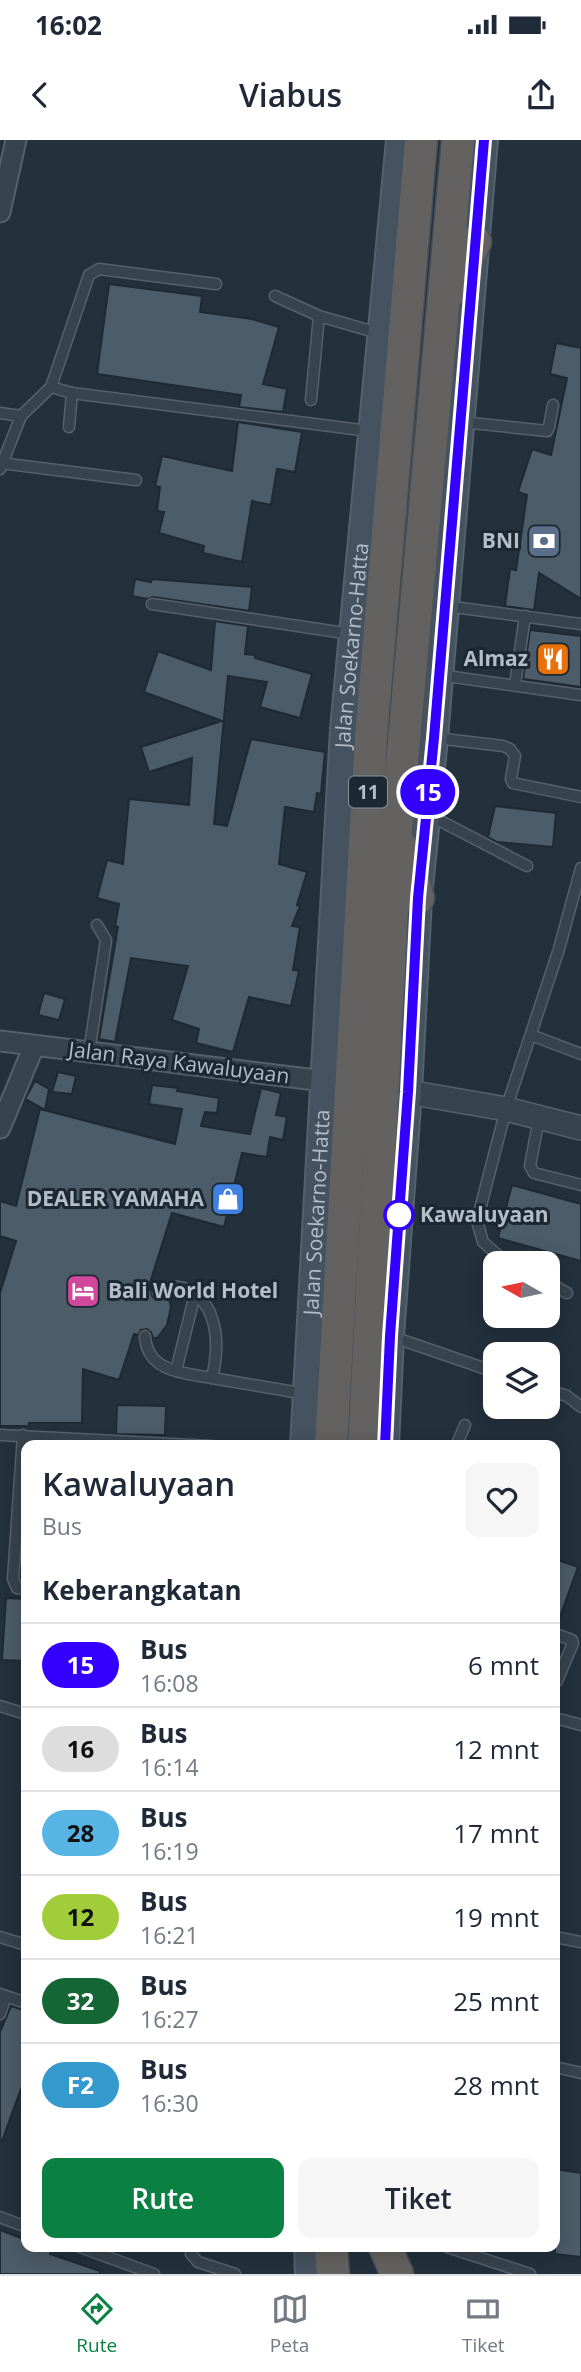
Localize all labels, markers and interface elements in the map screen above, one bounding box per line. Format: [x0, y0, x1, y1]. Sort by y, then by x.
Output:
text: 16:02 [35, 7, 102, 43]
text: Viabus [239, 73, 342, 116]
icon: back [21, 76, 59, 114]
icon: share [522, 76, 560, 114]
bank icon: BNI [525, 522, 563, 560]
place label: BNI [482, 526, 520, 554]
street label: Jalan Soekarno-Hatta [328, 542, 375, 751]
restaurant icon: Almaz [534, 640, 572, 678]
place label: Almaz [464, 644, 528, 672]
line badge: 15 [396, 769, 460, 815]
text: 15 [414, 775, 442, 808]
road number: 11 [349, 776, 387, 807]
street label: Jalan Raya Kawaluyaan [65, 1034, 291, 1089]
street label: Jalan Soekarno-Hatta [296, 1109, 336, 1318]
shop icon: DEALER YAMAHA [209, 1180, 247, 1218]
place label: DEALER YAMAHA [27, 1184, 205, 1212]
marker: Kawaluyaan [384, 1200, 414, 1230]
place label: Kawaluyaan [420, 1200, 549, 1228]
north arrow [483, 1251, 560, 1328]
map controls [483, 1251, 560, 1419]
hotel icon: Bali World Hotel [64, 1272, 102, 1310]
place label: Bali World Hotel [108, 1276, 278, 1304]
button: layers [483, 1342, 560, 1419]
text: Kawaluyaan [42, 1461, 235, 1506]
button: heart [465, 1463, 539, 1537]
text: Bus [42, 1510, 82, 1542]
text: Keberangkatan [42, 1572, 242, 1608]
text: Bus [140, 1631, 187, 1667]
text: 6 mnt [468, 1647, 539, 1683]
text: 15 [67, 1648, 94, 1681]
text: 16:08 [140, 1667, 199, 1699]
text: Bus [140, 1715, 187, 1751]
text: 12 mnt [453, 1731, 539, 1767]
text: 16 [67, 1732, 94, 1765]
text: 16:14 [140, 1751, 199, 1783]
text: Bus [140, 1799, 187, 1835]
text: 17 mnt [453, 1815, 539, 1851]
text: 28 [67, 1816, 94, 1849]
text: 16:19 [140, 1835, 199, 1867]
text: Bus [140, 1883, 187, 1919]
text: 19 mnt [453, 1899, 539, 1935]
text: 12 [67, 1900, 94, 1933]
text: 16:21 [140, 1919, 199, 1951]
text: Bus [140, 1967, 187, 2003]
text: 25 mnt [453, 1983, 539, 2019]
text: 32 [67, 1984, 94, 2017]
text: 16:27 [140, 2003, 199, 2035]
text: Bus [140, 2051, 187, 2087]
text: 28 mnt [453, 2067, 539, 2103]
text: F2 [67, 2068, 94, 2101]
text: 16:30 [140, 2087, 199, 2119]
button: Rute [42, 2158, 284, 2238]
button: Tiket [298, 2158, 539, 2238]
tab: Rute [76, 2290, 117, 2358]
tab: Peta [270, 2290, 309, 2358]
tab: Tiket [462, 2290, 505, 2358]

